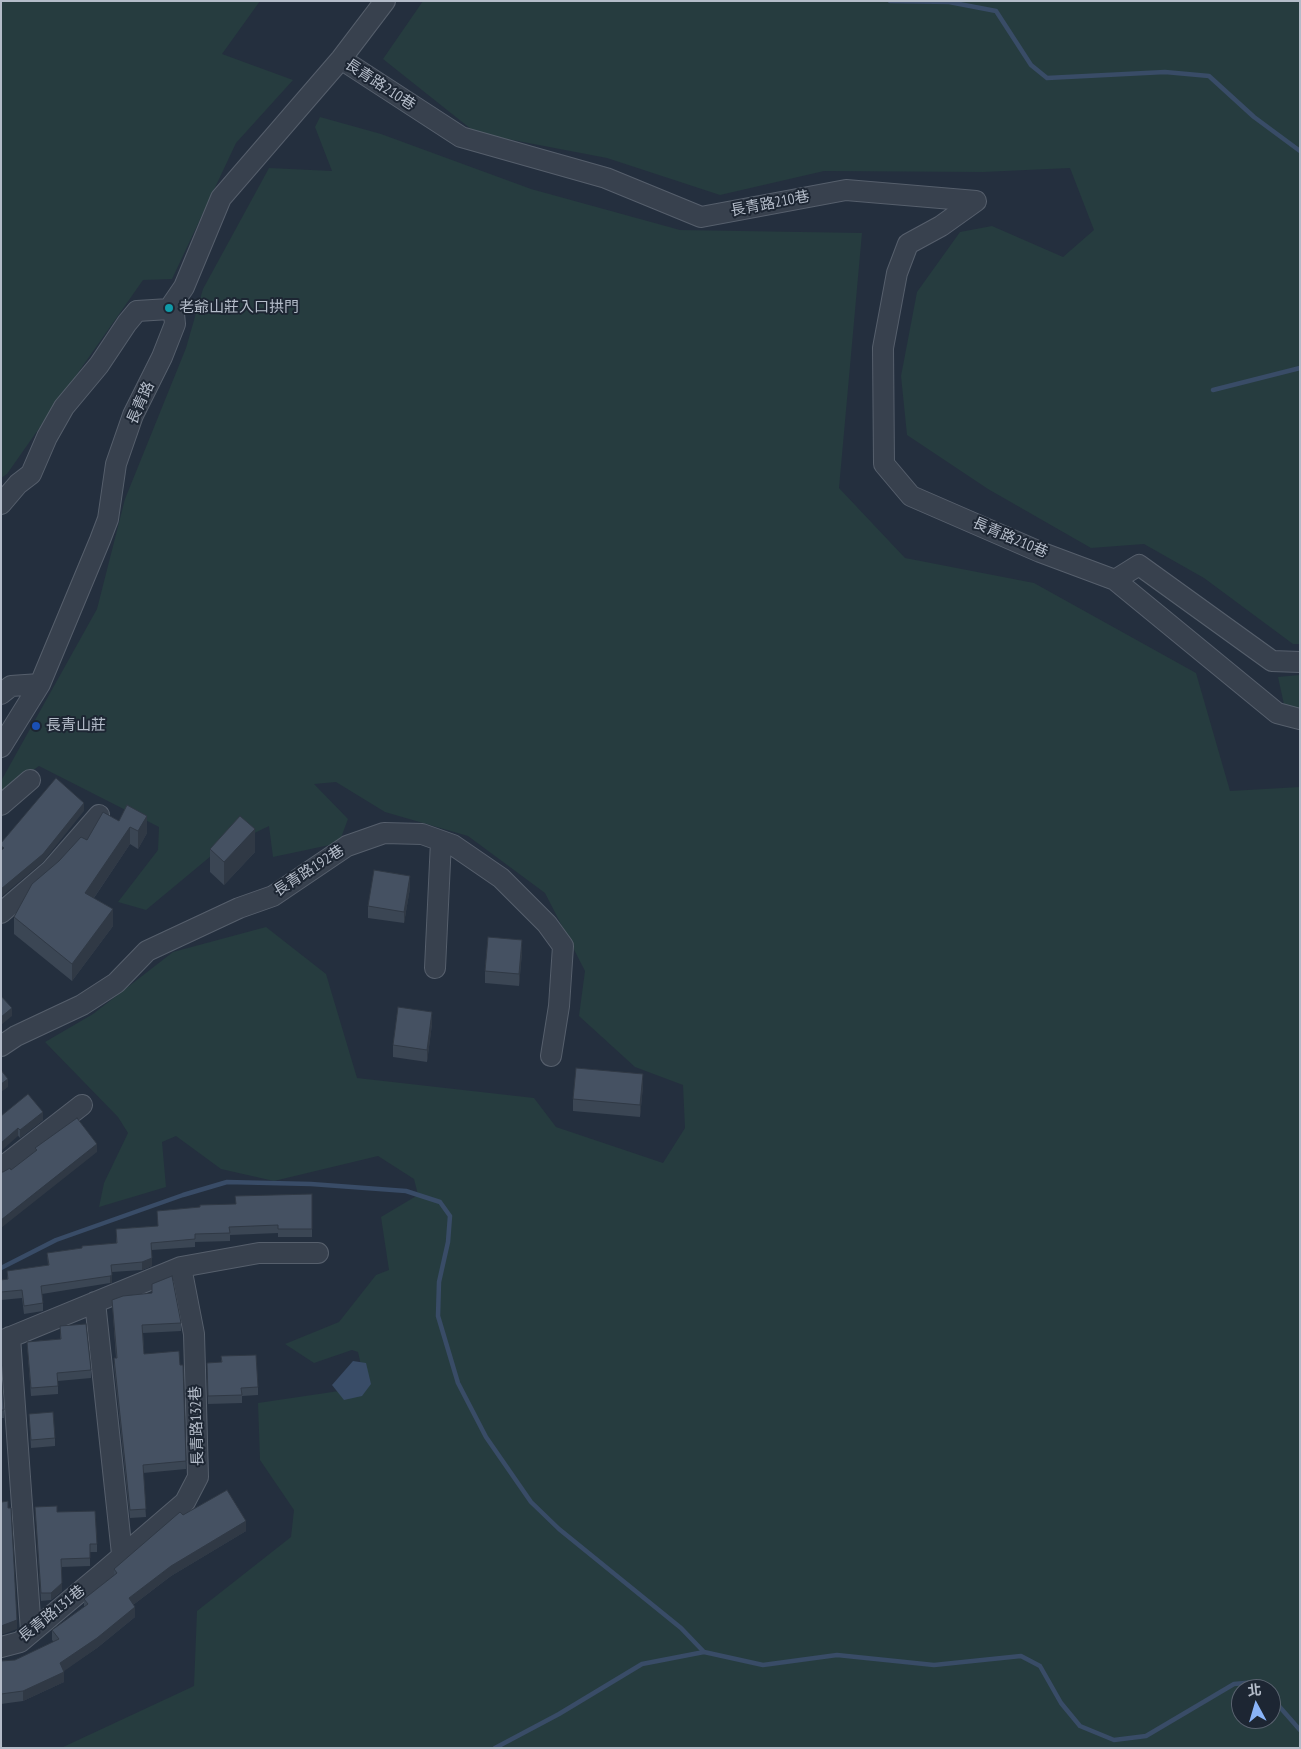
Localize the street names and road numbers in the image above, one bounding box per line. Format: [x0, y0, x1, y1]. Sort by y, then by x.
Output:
street label: 長青路210巷 [341, 56, 419, 114]
street label: 長青路210巷 [729, 188, 811, 220]
street label: 長青路 [124, 379, 158, 427]
street label: 長青路210巷 [970, 514, 1050, 562]
street label: 長青路192巷 [270, 842, 348, 900]
street label: 長青路132巷 [187, 1386, 207, 1466]
street label: 長青路131巷 [15, 1582, 89, 1646]

